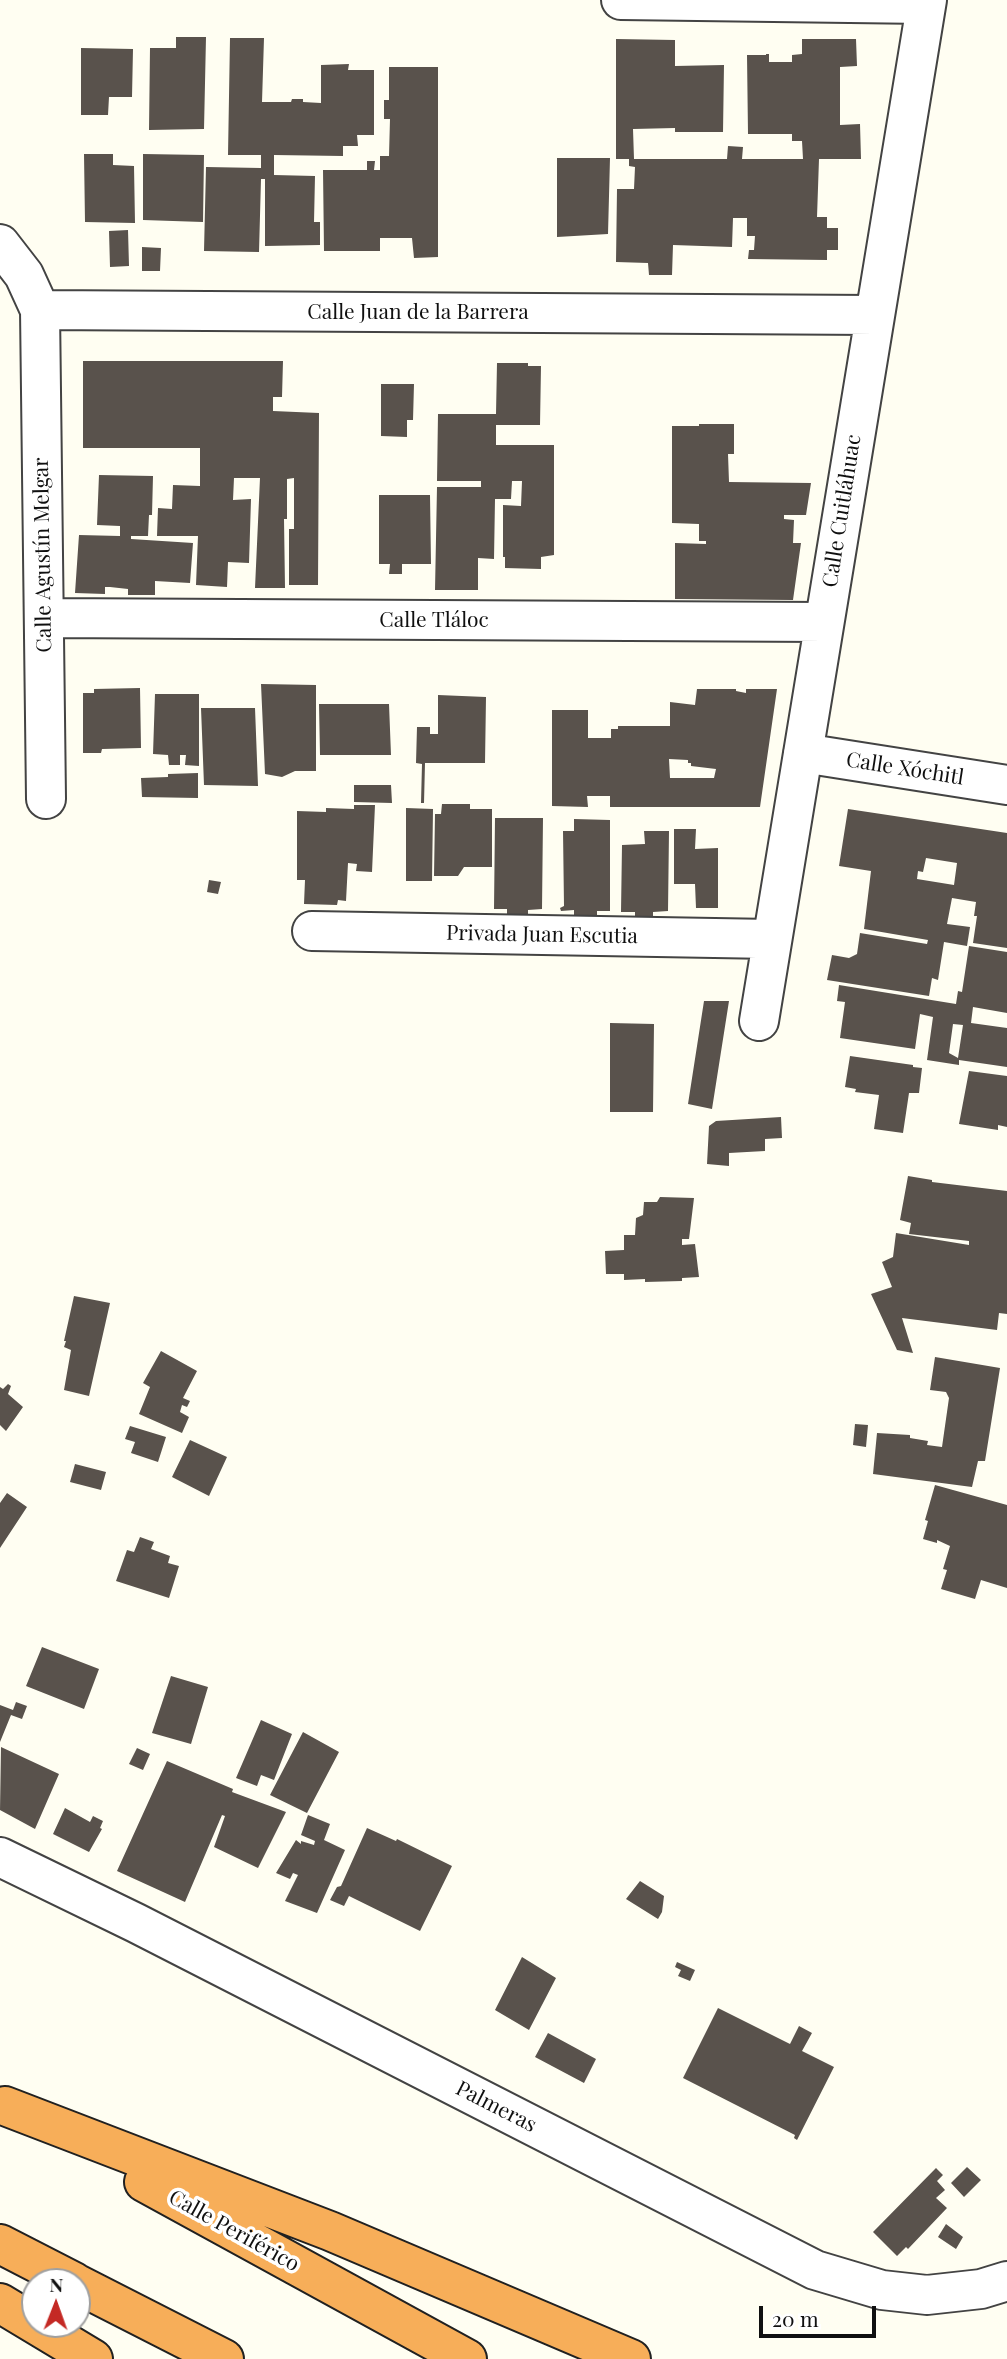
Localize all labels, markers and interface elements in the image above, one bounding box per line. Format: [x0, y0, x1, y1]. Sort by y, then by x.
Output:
street label: Calle Juan de la Barrera [307, 299, 529, 325]
street label: Calle Cuitláhuac [817, 433, 867, 589]
street label: Calle Agustín Melgar [29, 457, 57, 653]
street label: Calle Tláloc [379, 607, 489, 633]
street label: Calle Xóchitl [844, 747, 966, 791]
street label: Privada Juan Escutia [446, 921, 638, 949]
street label: Palmeras [451, 2076, 541, 2138]
street label: Calle Periférico [164, 2185, 304, 2277]
north arrow [21, 2268, 91, 2338]
text: N [49, 2271, 63, 2297]
scale bar [762, 2292, 879, 2336]
text: 20 m [772, 2304, 819, 2332]

